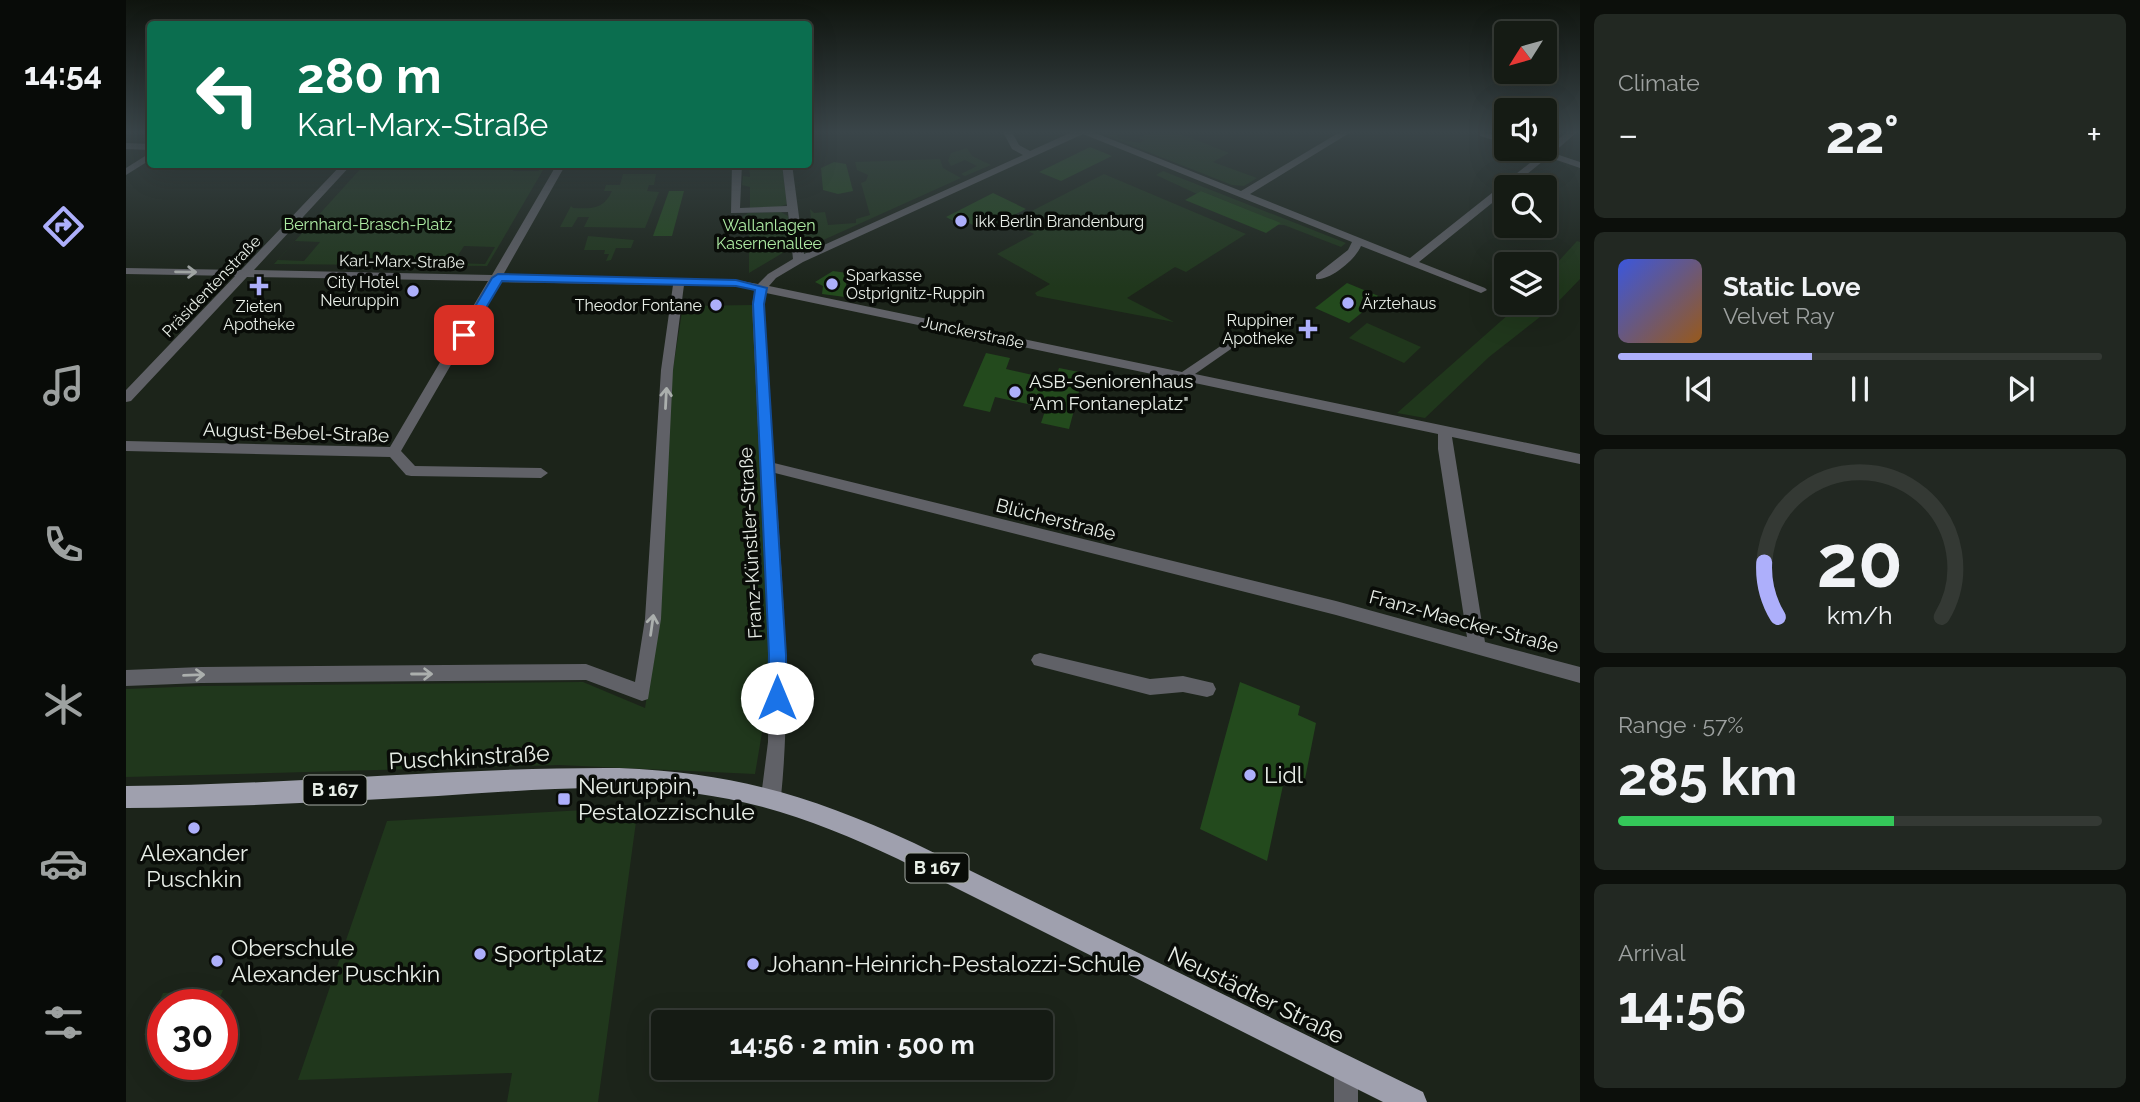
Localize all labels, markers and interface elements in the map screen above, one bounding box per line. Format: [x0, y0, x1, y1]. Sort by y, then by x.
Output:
north arrow [1494, 21, 1558, 84]
map controls [1494, 21, 1557, 315]
text: 280 m [297, 47, 442, 104]
icon: left [182, 49, 273, 140]
text: 14:54 [24, 55, 102, 92]
text: Climate [1618, 69, 1700, 96]
button: sound [1494, 98, 1557, 161]
text: 22° [1826, 104, 1899, 165]
text: Karl-Marx-Straße [297, 106, 548, 143]
text: − [1618, 112, 1638, 157]
text: + [2086, 112, 2102, 157]
button: search [1494, 175, 1557, 238]
icon: directions [39, 202, 88, 251]
place label: ikk Berlin Brandenburg [975, 212, 1144, 231]
marker: ikk Berlin Brandenburg [953, 213, 969, 229]
park label: Bernhard-Brasch-Platz [284, 215, 453, 234]
park label: Wallanlagen Kasernenallee [716, 216, 822, 253]
street label: Präsidentenstraße [158, 232, 265, 341]
street label: Karl-Marx-Straße [339, 251, 465, 272]
button: layers [1494, 252, 1557, 315]
one-way arrow [174, 266, 197, 279]
place label: Sparkasse Ostprignitz-Ruppin [846, 266, 985, 303]
text: Static Love [1723, 272, 1861, 302]
place label: City Hotel Neuruppin [320, 273, 400, 310]
marker: Sparkasse Ostprignitz-Ruppin [824, 276, 840, 292]
marker: Zieten Apotheke [251, 278, 267, 294]
marker: City Hotel Neuruppin [405, 283, 421, 299]
place label: Ärztehaus [1362, 293, 1436, 313]
marker: Ärztehaus [1340, 295, 1356, 311]
place label: Theodor Fontane [575, 296, 702, 315]
place label: Zieten Apotheke [223, 297, 295, 334]
marker: Theodor Fontane [708, 297, 724, 313]
text: Velvet Ray [1723, 302, 1835, 329]
pin [434, 305, 494, 365]
place label: Ruppiner Apotheke [1222, 311, 1294, 348]
street label: Junckerstraße [920, 312, 1026, 353]
icon: arrive [445, 316, 483, 354]
marker: Ruppiner Apotheke [1300, 321, 1316, 337]
icon: music [39, 361, 88, 410]
place label: ASB-Seniorenhaus "Am Fontaneplatz" [1029, 370, 1194, 414]
icon: previous [1680, 370, 1718, 408]
icon: pause [1841, 370, 1879, 408]
icon: next [2002, 370, 2040, 408]
marker: ASB-Seniorenhaus "Am Fontaneplatz" [1007, 384, 1023, 400]
one-way arrow [659, 387, 672, 410]
street label: August-Bebel-Straße [203, 418, 389, 446]
street label: Franz-Künstler-Straße [734, 447, 766, 639]
street label: Blücherstraße [994, 493, 1118, 545]
text: 20 [1817, 519, 1903, 604]
icon: phone [39, 520, 88, 569]
street label: Franz-Maecker-Straße [1367, 585, 1561, 657]
text: km/h [1827, 600, 1893, 630]
one-way arrow [645, 614, 658, 637]
position arrow [740, 661, 814, 735]
one-way arrow [410, 667, 433, 681]
one-way arrow [182, 668, 205, 682]
icon: climate [39, 680, 88, 729]
text: Range · 57% [1618, 711, 1744, 738]
street label: Puschkinstraße [388, 739, 550, 774]
text: 285 km [1618, 746, 1797, 807]
place label: Lidl [1264, 761, 1304, 788]
marker: Lidl [1242, 767, 1258, 783]
place label: Neuruppin, Pestalozzischule [578, 772, 755, 825]
road number: B 167 [304, 776, 367, 804]
marker: Neuruppin, Pestalozzischule [556, 791, 572, 807]
marker: Alexander Puschkin [186, 820, 202, 836]
icon: car [39, 839, 88, 888]
place label: Alexander Puschkin [140, 839, 248, 892]
road number: B 167 [906, 854, 968, 882]
place label: Oberschule Alexander Puschkin [231, 934, 440, 987]
text: Arrival [1618, 939, 1685, 966]
place label: Sportplatz [494, 940, 604, 967]
street label: Neustädter Straße [1164, 940, 1349, 1049]
marker: Sportplatz [472, 946, 488, 962]
place label: Johann-Heinrich-Pestalozzi-Schule [767, 950, 1141, 977]
marker: Oberschule Alexander Puschkin [209, 953, 225, 969]
marker: Johann-Heinrich-Pestalozzi-Schule [745, 956, 761, 972]
text: 14:56 [1618, 974, 1747, 1035]
speed limit sign: 30 [147, 989, 238, 1080]
icon: filters [39, 998, 88, 1047]
text: 14:56 · 2 min · 500 m [729, 1030, 975, 1060]

